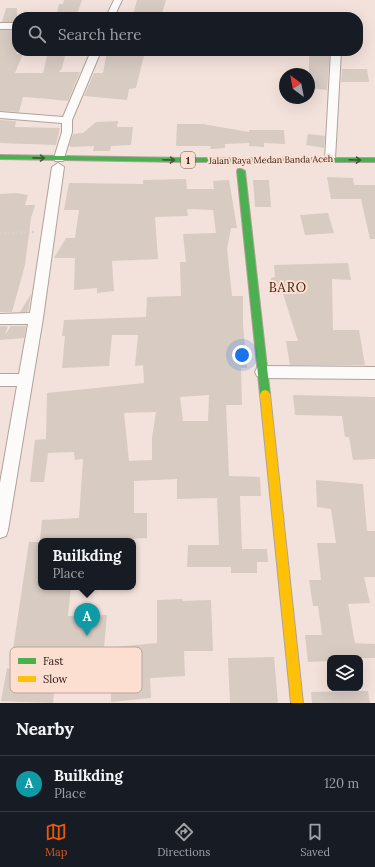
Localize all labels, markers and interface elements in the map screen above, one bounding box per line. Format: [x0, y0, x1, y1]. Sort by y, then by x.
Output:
search box [12, 12, 363, 56]
icon: search [26, 23, 48, 45]
text: Search here [58, 25, 141, 44]
north arrow [279, 68, 315, 104]
road number: 1 [181, 152, 195, 168]
street label: Jalan Raya Medan Banda Aceh [208, 153, 334, 166]
one-way arrow [32, 154, 45, 162]
one-way arrow [162, 156, 175, 164]
one-way arrow [348, 156, 361, 163]
district label: BARO [269, 279, 307, 296]
your location [232, 345, 252, 365]
popup [38, 538, 136, 590]
text: Builkding [53, 546, 121, 565]
text: Place [53, 565, 84, 582]
pin: A [74, 603, 100, 636]
legend [10, 647, 142, 693]
text: Fast [43, 654, 64, 668]
map controls [327, 655, 363, 691]
button: layers [327, 655, 363, 691]
text: Slow [43, 672, 68, 686]
text: Nearby [16, 718, 74, 740]
text: Builkding [54, 766, 123, 785]
text: A [25, 775, 33, 792]
text: 120 m [324, 775, 359, 792]
text: Place [54, 785, 86, 802]
tab: Map [45, 821, 67, 859]
tab: Directions [157, 821, 210, 859]
tab: Saved [300, 821, 330, 859]

